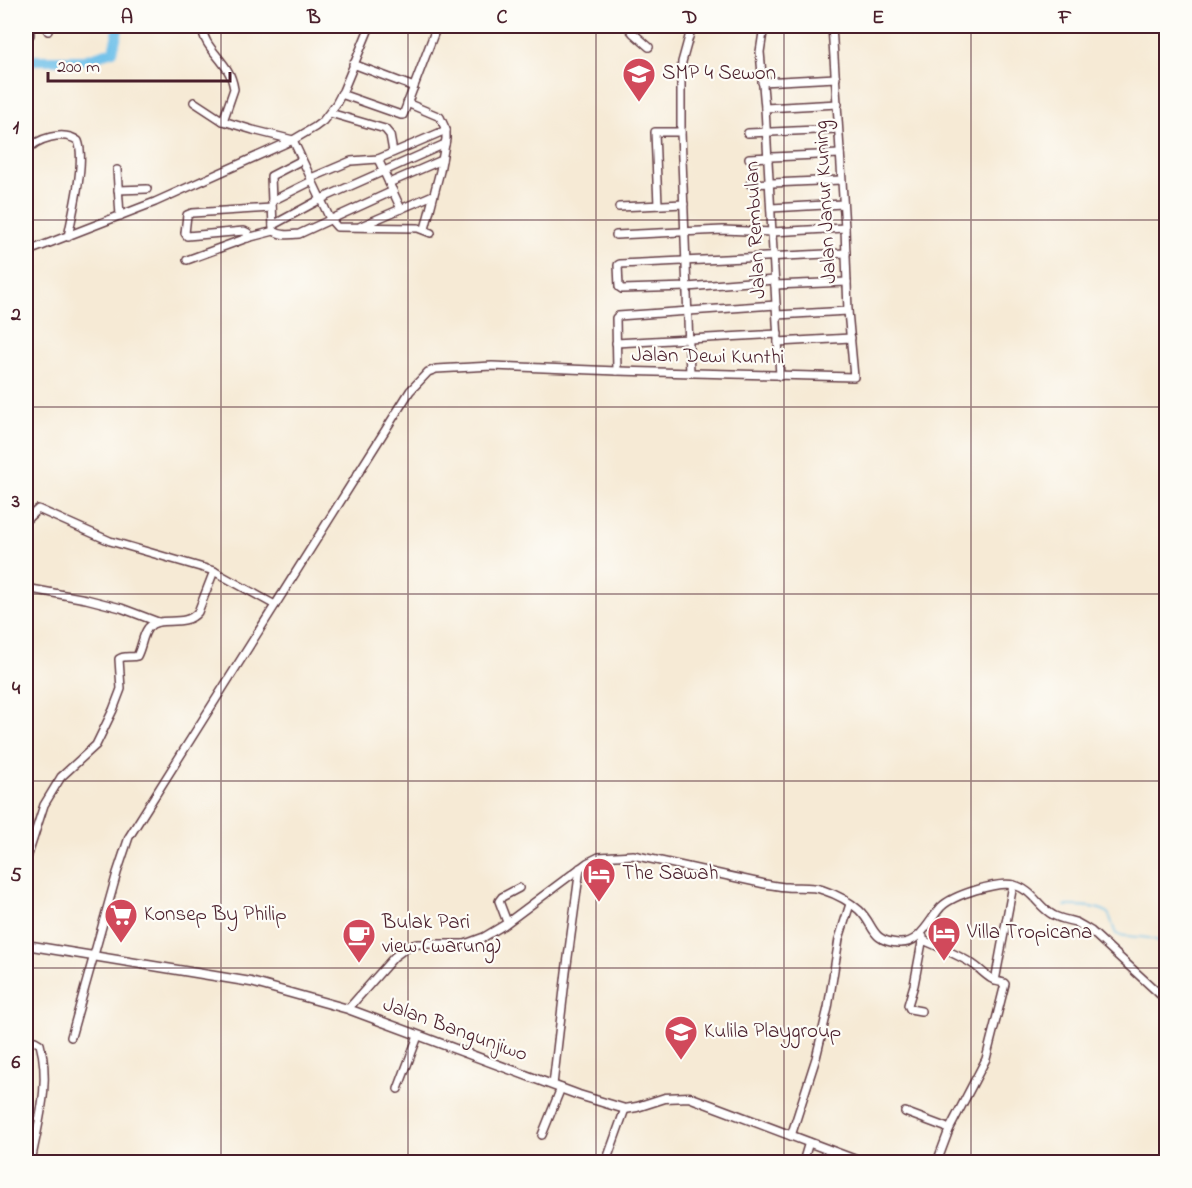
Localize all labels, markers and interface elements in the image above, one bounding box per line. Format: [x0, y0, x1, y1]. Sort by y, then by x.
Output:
text: A [121, 4, 133, 33]
text: B [306, 4, 321, 33]
text: C [497, 4, 508, 33]
text: D [682, 4, 697, 33]
text: E [872, 4, 884, 33]
text: F [1058, 4, 1072, 33]
scale bar [48, 45, 230, 83]
text: 200 m [57, 55, 100, 81]
school or university icon: SMP 4 Sewon [621, 56, 657, 103]
place label: SMP 4 Sewon [662, 59, 776, 89]
text: 1 [13, 114, 20, 143]
street label: Jalan Janur Kuning [807, 119, 847, 285]
street label: Jalan Rembulan [737, 160, 775, 300]
text: 2 [10, 301, 21, 330]
street label: Jalan Dewi Kunthi [631, 341, 785, 373]
text: 3 [11, 488, 20, 517]
text: 4 [12, 675, 21, 704]
hotel icon: The Sawah [581, 856, 617, 903]
place label: The Sawah [622, 859, 719, 889]
text: 5 [10, 862, 22, 891]
supermarket icon: Konsep By Philip [103, 897, 139, 944]
place label: Konsep By Philip [144, 900, 287, 932]
place label: Bulak Pari view (warung) [381, 908, 501, 964]
hotel icon: Villa Tropicana [926, 915, 962, 962]
cafe icon: Bulak Pari view (warung) [341, 917, 377, 964]
place label: Villa Tropicana [966, 918, 1092, 948]
street label: Jalan Bangunjiwo [378, 990, 532, 1072]
school or university icon: Kulila Playgroup [663, 1014, 699, 1061]
place label: Kulila Playgroup [704, 1017, 841, 1049]
text: 6 [12, 1049, 21, 1078]

